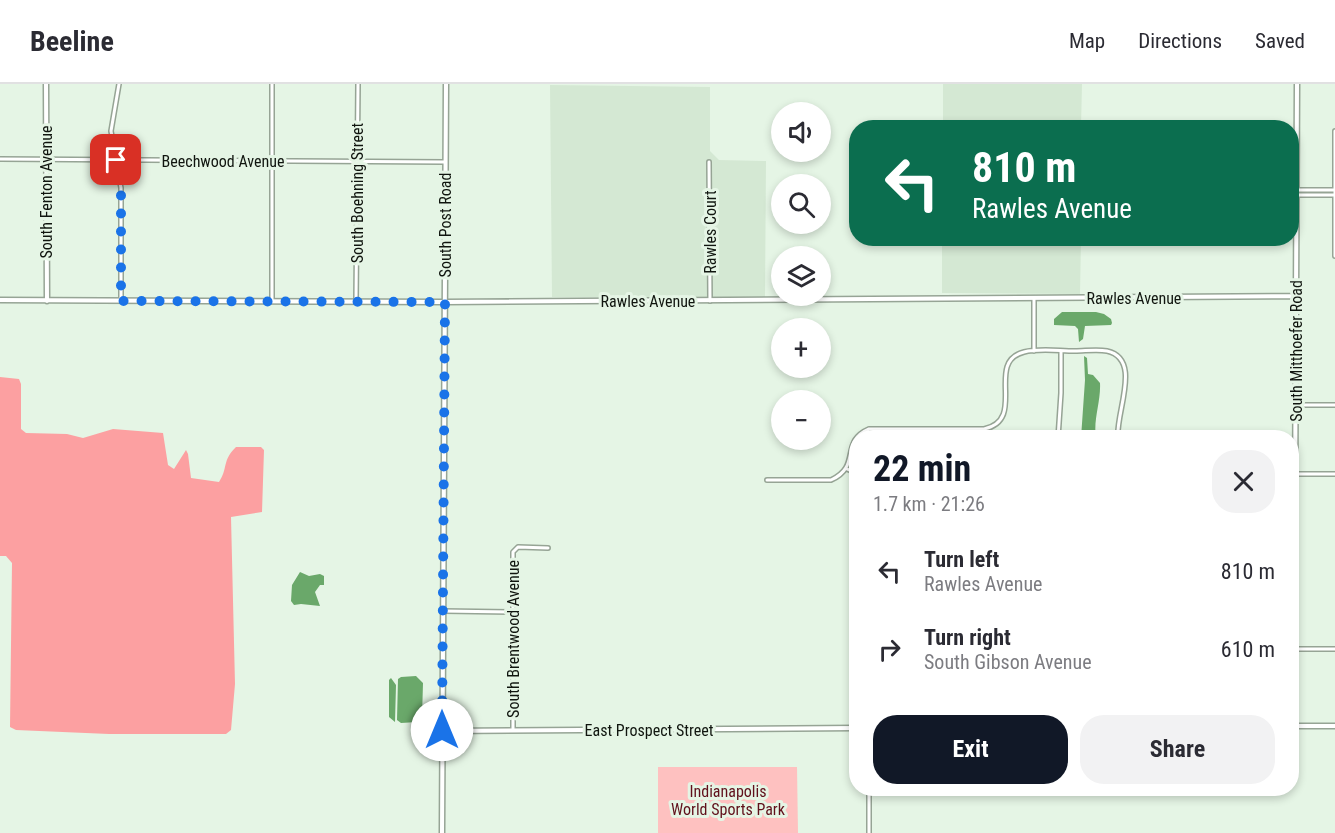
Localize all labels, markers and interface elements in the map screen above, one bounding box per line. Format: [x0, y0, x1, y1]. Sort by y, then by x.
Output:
text: Beeline [30, 25, 114, 58]
text: Map [1069, 29, 1105, 53]
text: Directions [1138, 29, 1222, 53]
text: Saved [1255, 29, 1305, 53]
map controls [771, 102, 831, 450]
button: sound [771, 102, 831, 162]
street label: South Boehning Street [348, 123, 367, 263]
street label: South Fenton Avenue [37, 125, 56, 259]
pin [90, 134, 141, 185]
icon: arrive [99, 143, 132, 176]
text: 810 m [972, 143, 1077, 192]
icon: left [873, 144, 951, 222]
street label: Beechwood Avenue [162, 152, 284, 171]
street label: South Post Road [436, 173, 455, 277]
button: search [771, 174, 831, 234]
street label: Rawles Court [701, 190, 720, 274]
text: Rawles Avenue [972, 193, 1132, 225]
button: layers [771, 246, 831, 306]
street label: South Mitthoefer Road [1287, 280, 1306, 422]
street label: Rawles Avenue [1087, 289, 1181, 308]
street label: Rawles Avenue [601, 292, 695, 311]
button: + [771, 318, 831, 378]
button: − [771, 390, 831, 450]
text: 22 min [873, 448, 971, 490]
button: close [1212, 450, 1275, 513]
text: 1.7 km · 21:26 [873, 492, 985, 516]
text: Turn left [924, 547, 999, 572]
icon: left [873, 555, 906, 588]
text: 810 m [1221, 559, 1275, 584]
street label: South Brentwood Avenue [504, 560, 523, 718]
text: Rawles Avenue [924, 572, 1042, 596]
text: Turn right [924, 625, 1011, 650]
icon: right [873, 633, 906, 666]
text: 610 m [1221, 637, 1275, 662]
text: South Gibson Avenue [924, 650, 1092, 674]
position arrow [410, 698, 474, 762]
button: Exit [873, 715, 1068, 784]
button: Share [1080, 715, 1275, 784]
street label: East Prospect Street [585, 721, 714, 740]
park label: Indianapolis World Sports Park [671, 782, 786, 819]

